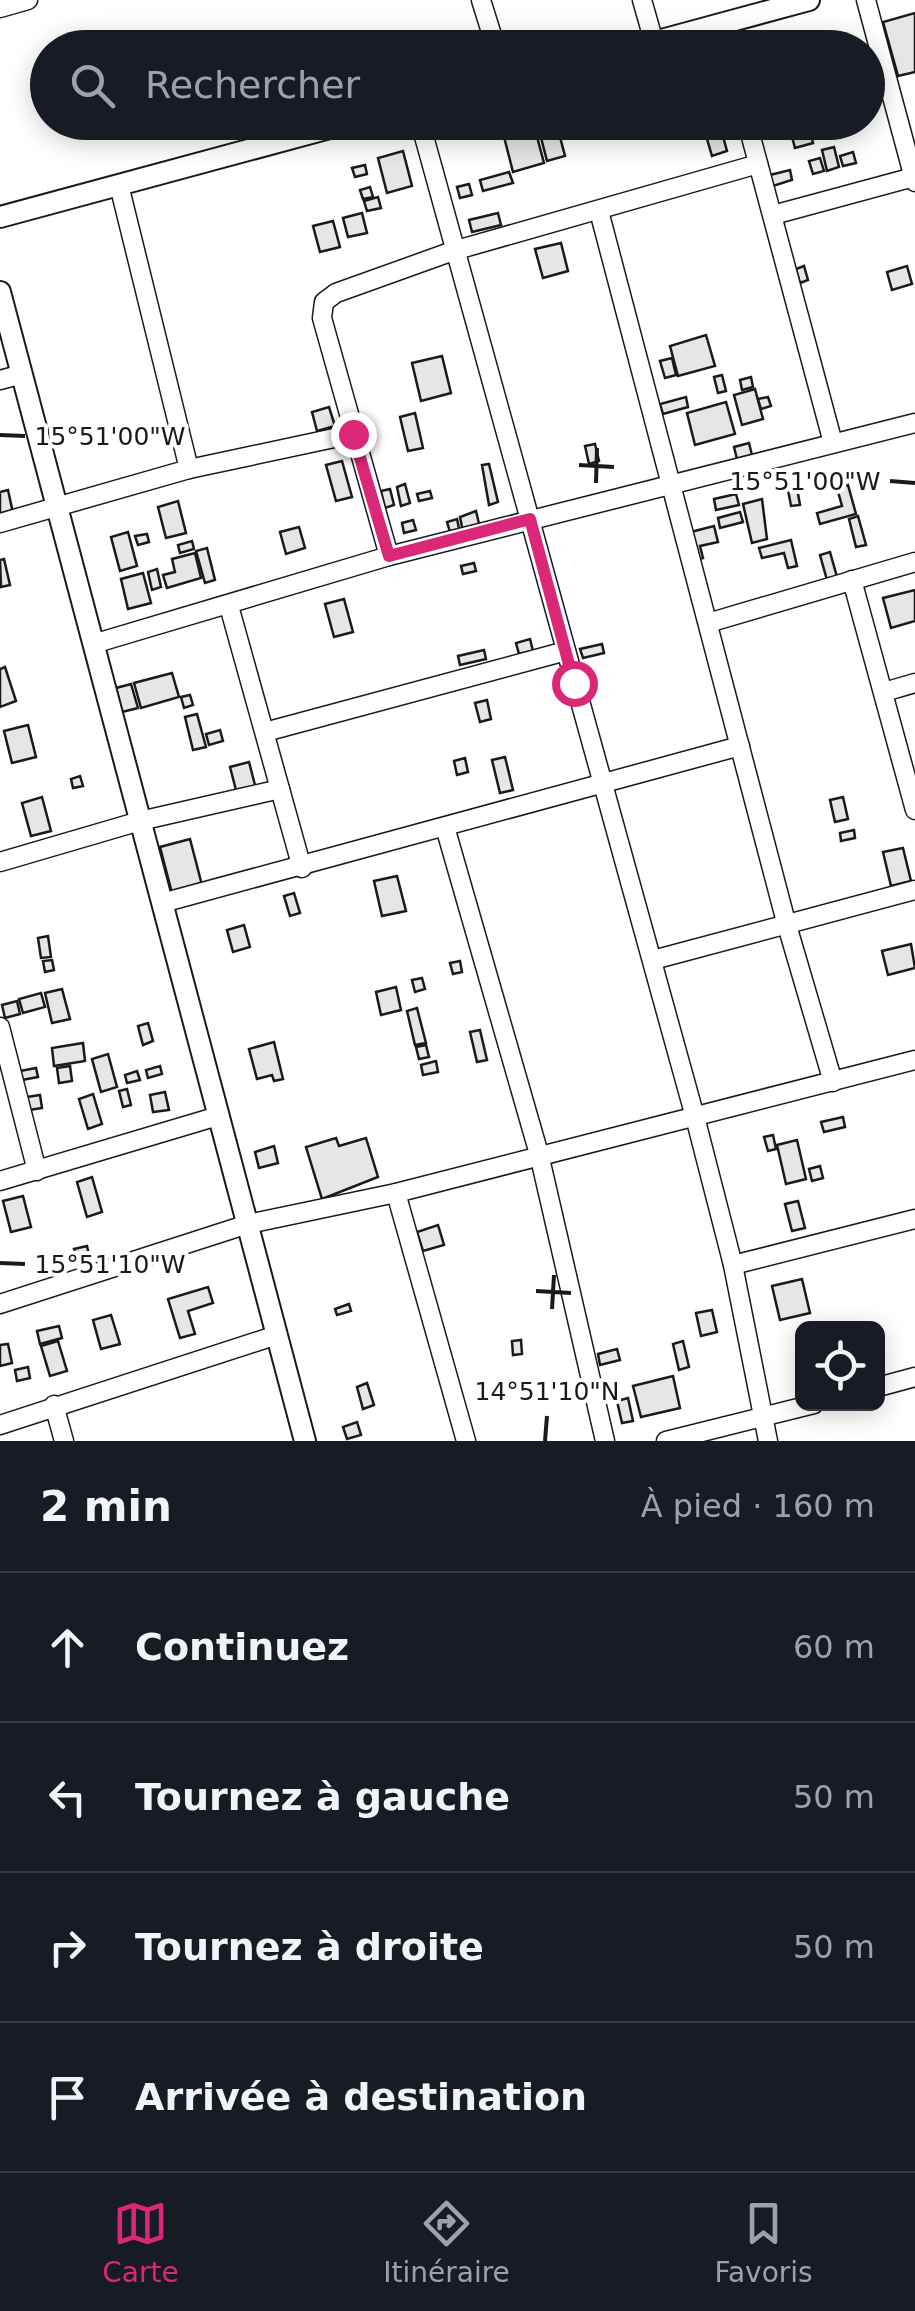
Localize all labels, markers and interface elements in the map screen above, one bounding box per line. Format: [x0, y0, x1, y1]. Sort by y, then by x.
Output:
search box [30, 30, 885, 140]
icon: search [65, 58, 120, 113]
text: Rechercher [145, 63, 360, 107]
route end [331, 412, 377, 458]
text: 15°51'00"W [34, 422, 186, 451]
text: 15°51'00"W [729, 467, 881, 496]
route start [552, 661, 598, 707]
text: 15°51'10"W [34, 1250, 186, 1279]
map controls [795, 1321, 885, 1411]
button: locate [795, 1321, 885, 1411]
text: 14°51'10"N [474, 1377, 620, 1406]
text: 2 min [40, 1482, 172, 1531]
text: À pied · 160 m [641, 1487, 875, 1525]
icon: ahead [40, 1620, 95, 1675]
text: Continuez [135, 1625, 349, 1669]
text: 60 m [793, 1628, 875, 1666]
icon: left [40, 1770, 95, 1825]
text: Tournez à gauche [135, 1775, 510, 1819]
text: 50 m [793, 1778, 875, 1816]
icon: right [40, 1920, 95, 1975]
text: Tournez à droite [135, 1925, 484, 1969]
text: 50 m [793, 1928, 875, 1966]
icon: arrive [40, 2070, 95, 2125]
text: Arrivée à destination [135, 2075, 587, 2119]
tab: Carte [102, 2196, 179, 2289]
tab: Itinéraire [383, 2196, 510, 2289]
tab: Favoris [714, 2196, 813, 2289]

